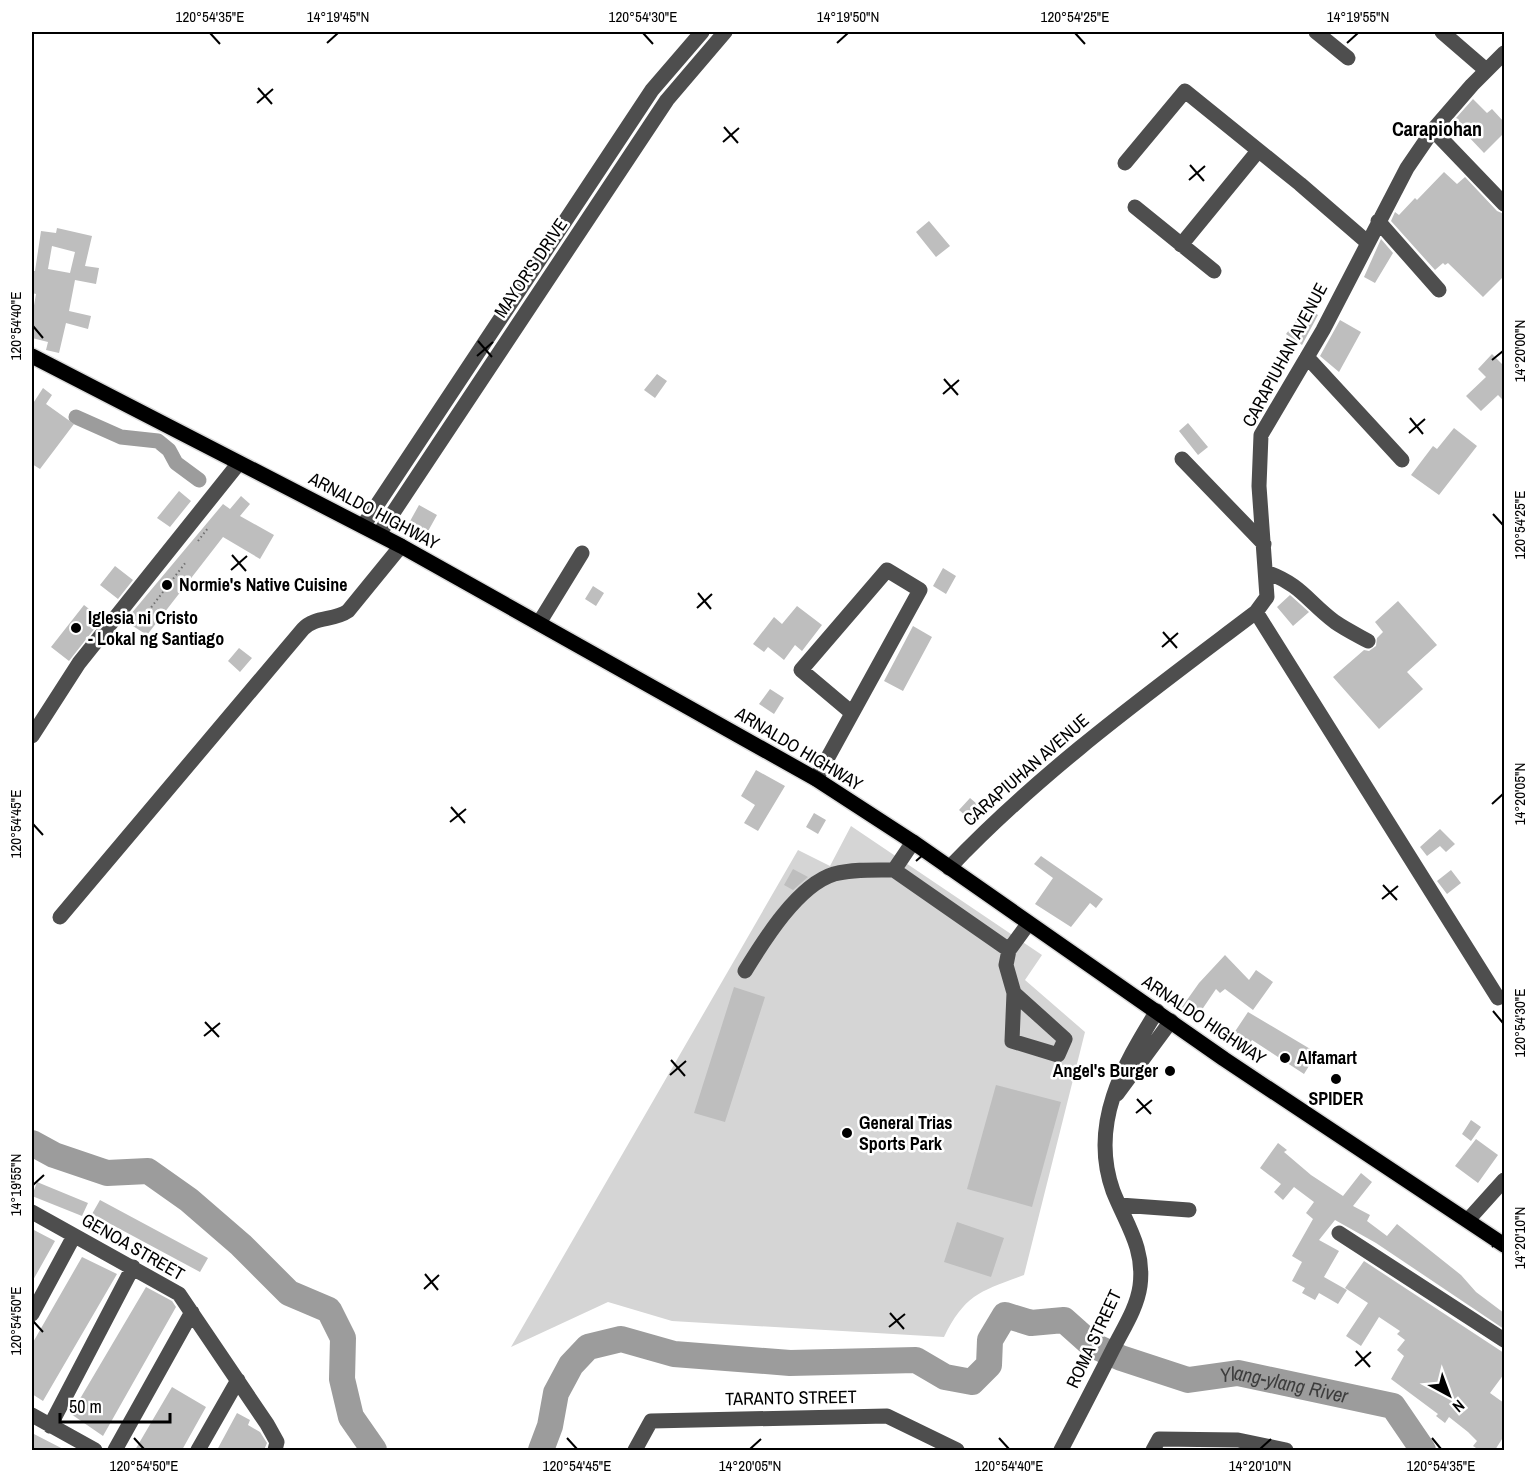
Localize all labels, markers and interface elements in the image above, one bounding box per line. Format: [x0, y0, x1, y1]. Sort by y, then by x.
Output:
text: 120°54'35"E [176, 6, 244, 27]
text: 14°19'45"N [307, 6, 369, 27]
text: 120°54'30"E [609, 6, 677, 27]
text: 14°19'50"N [817, 6, 879, 27]
text: 120°54'25"E [1041, 6, 1109, 27]
text: 14°19'55"N [1327, 6, 1389, 27]
district label: Carapiohan [1392, 115, 1482, 142]
street label: MAYOR'S DRIVE [488, 213, 573, 322]
street label: CARAPIUHAN AVENUE [1236, 278, 1333, 431]
text: 120°54'40"E [5, 292, 26, 360]
text: 14°20'00"N [1509, 320, 1530, 382]
street label: ARNALDO HIGHWAY [304, 465, 444, 556]
text: 120°54'25"E [1509, 491, 1530, 559]
place label: Normie's Native Cuisine [179, 572, 347, 597]
marker: Normie's Native Cuisine [160, 578, 174, 592]
place label: Iglesia ni Cristo - Lokal ng Santiago [88, 605, 224, 651]
marker: Iglesia ni Cristo - Lokal ng Santiago [69, 621, 83, 635]
street label: ARNALDO HIGHWAY [730, 700, 868, 797]
street label: CARAPIUHAN AVENUE [957, 708, 1094, 831]
text: 14°20'05"N [1509, 763, 1530, 825]
text: 120°54'45"E [5, 790, 26, 858]
street label: ARNALDO HIGHWAY [1137, 968, 1271, 1070]
text: 120°54'30"E [1509, 989, 1530, 1057]
place label: Alfamart [1297, 1045, 1357, 1070]
marker: Alfamart [1278, 1051, 1292, 1065]
place label: Angel's Burger [1053, 1058, 1158, 1083]
marker: Angel's Burger [1163, 1064, 1177, 1078]
marker: SPIDER [1329, 1072, 1343, 1086]
place label: SPIDER [1309, 1086, 1364, 1111]
place label: General Trias Sports Park [859, 1110, 953, 1156]
marker: General Trias Sports Park [840, 1126, 854, 1140]
text: 14°19'55"N [5, 1154, 26, 1216]
street label: GENOA STREET [77, 1207, 189, 1286]
text: 14°20'10"N [1509, 1207, 1530, 1269]
street label: ROMA STREET [1060, 1286, 1127, 1392]
text: 120°54'50"E [5, 1287, 26, 1355]
water label: Ylang-ylang River [1218, 1359, 1351, 1409]
north arrow [1419, 1365, 1479, 1425]
street label: TARANTO STREET [725, 1384, 857, 1411]
scale bar [60, 1386, 170, 1424]
text: 50 m [69, 1394, 102, 1419]
text: N [1448, 1395, 1470, 1418]
text: 120°54'50"E [110, 1455, 178, 1476]
text: 120°54'45"E [543, 1455, 611, 1476]
text: 14°20'05"N [719, 1455, 781, 1476]
text: 120°54'40"E [975, 1455, 1043, 1476]
text: 14°20'10"N [1229, 1455, 1291, 1476]
text: 120°54'35"E [1407, 1455, 1475, 1476]

